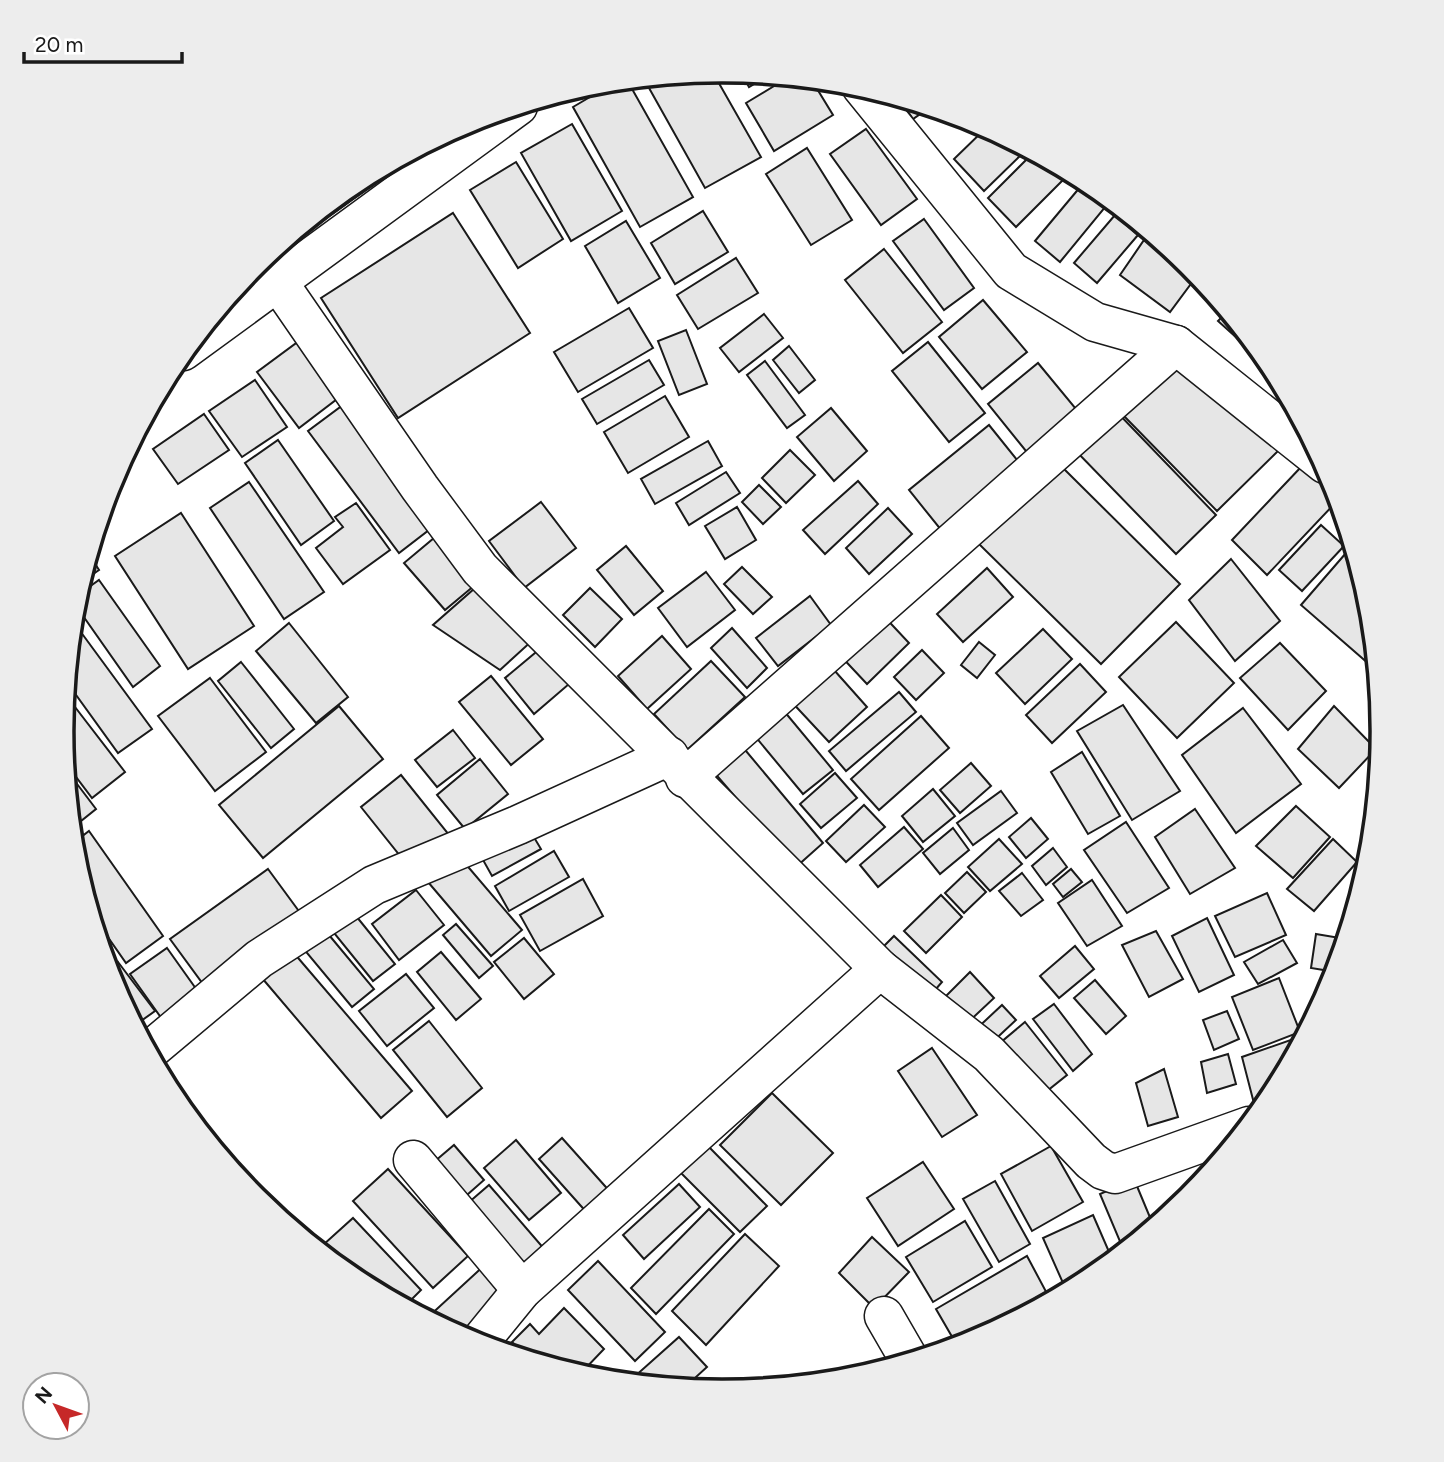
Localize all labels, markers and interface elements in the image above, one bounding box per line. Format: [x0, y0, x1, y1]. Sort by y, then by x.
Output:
scale bar [24, 21, 182, 65]
text: 20 m [35, 32, 83, 57]
north arrow [21, 1371, 91, 1441]
text: N [30, 1382, 57, 1408]

